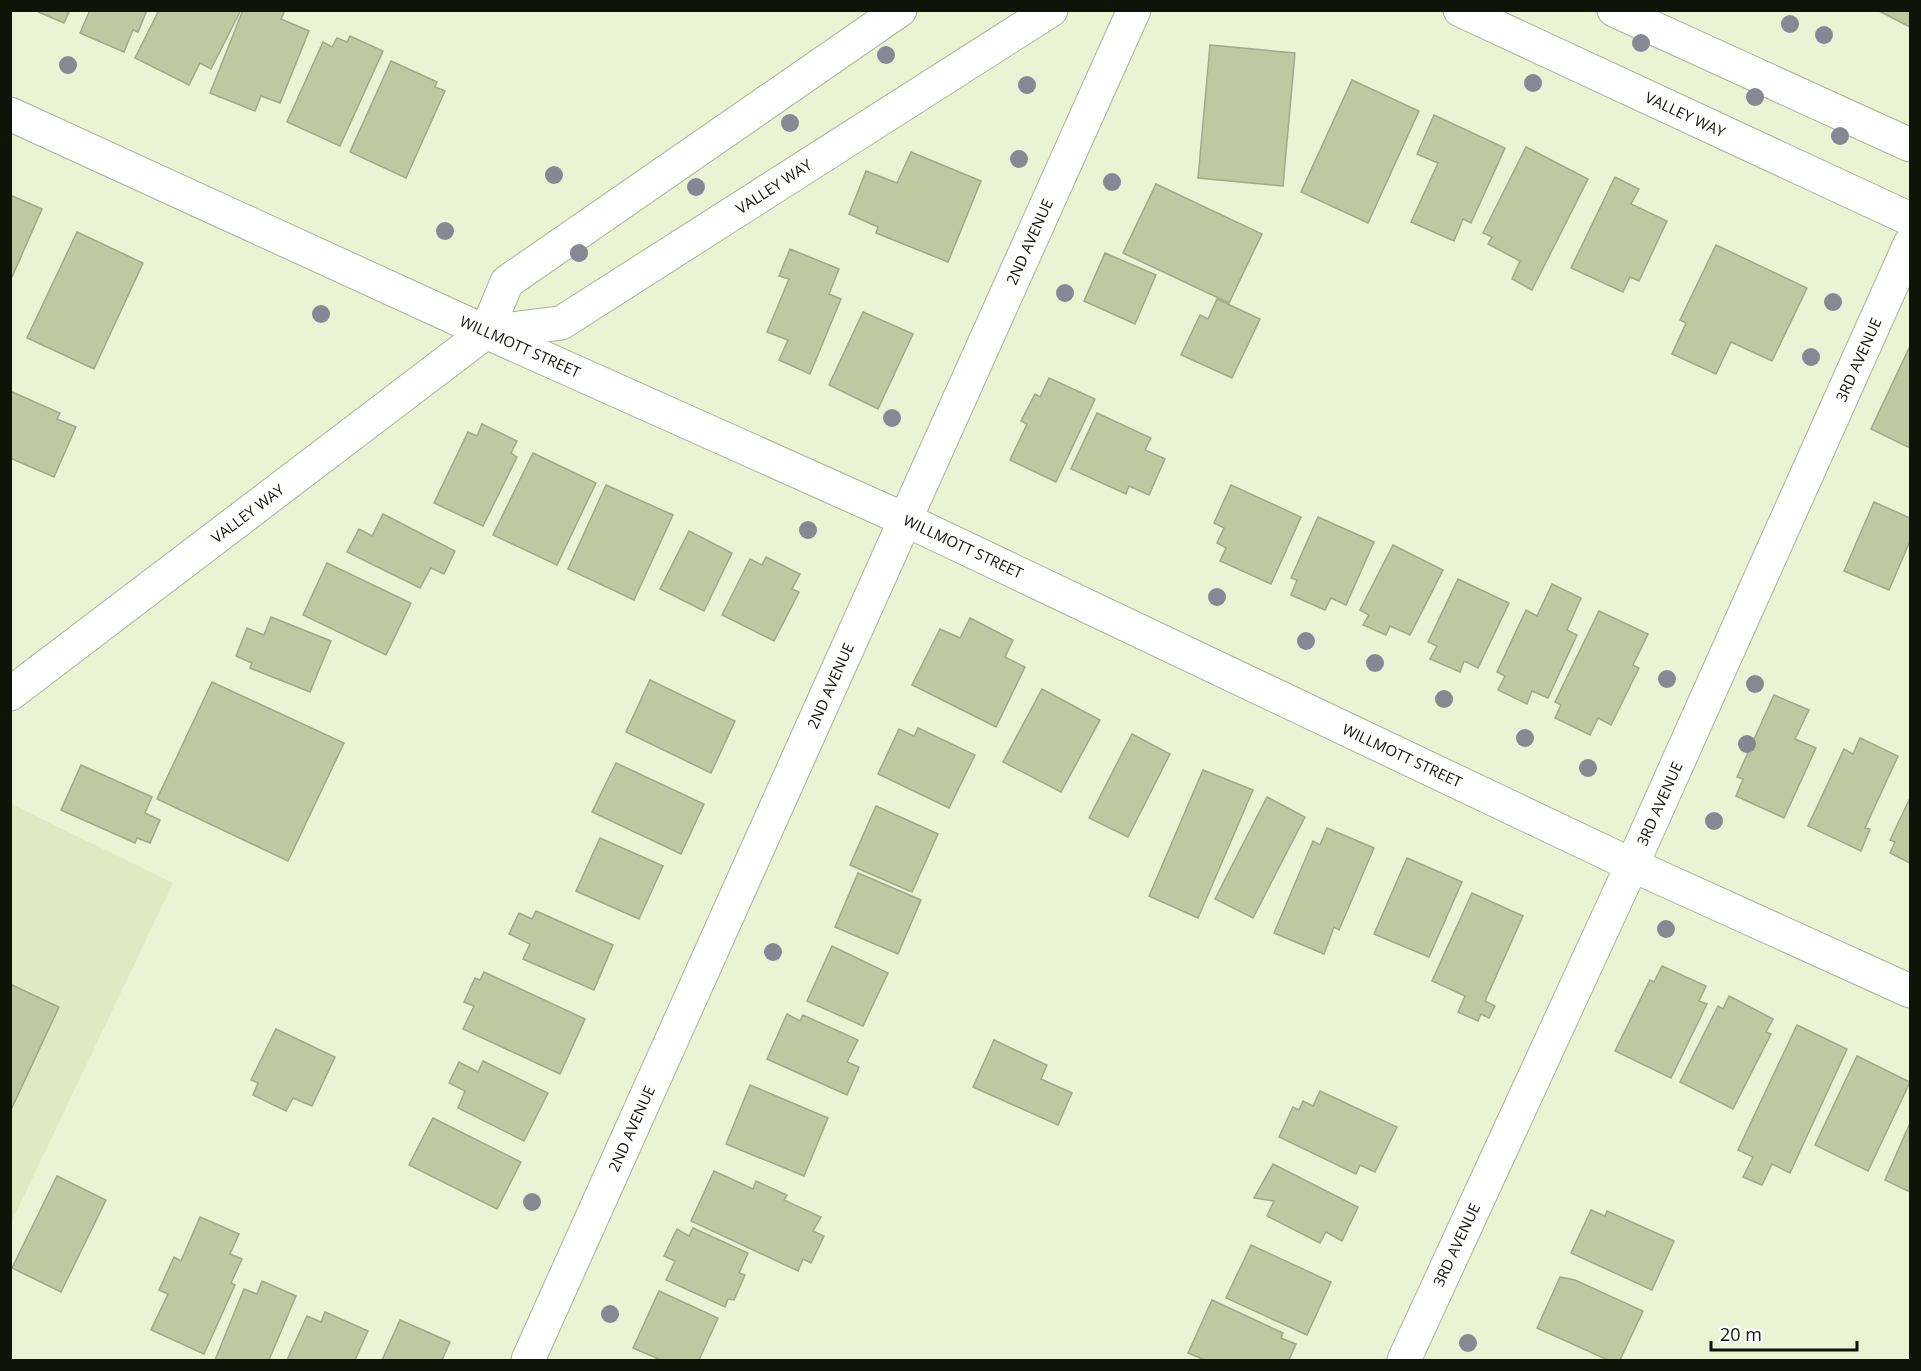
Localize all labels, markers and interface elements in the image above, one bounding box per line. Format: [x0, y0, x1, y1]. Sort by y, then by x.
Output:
street label: VALLEY WAY [1642, 87, 1729, 142]
street label: VALLEY WAY [732, 154, 816, 218]
street label: 2ND AVENUE [1001, 196, 1057, 288]
street label: WILLMOTT STREET [457, 311, 585, 382]
street label: 3RD AVENUE [1831, 314, 1886, 405]
street label: VALLEY WAY [207, 479, 288, 547]
street label: WILLMOTT STREET [900, 510, 1027, 583]
street label: 2ND AVENUE [802, 640, 858, 732]
street label: WILLMOTT STREET [1339, 719, 1466, 792]
street label: 3RD AVENUE [1632, 758, 1687, 849]
street label: 2ND AVENUE [603, 1083, 659, 1175]
street label: 3RD AVENUE [1428, 1200, 1484, 1290]
scale bar [1711, 1314, 1856, 1352]
text: 20 m [1720, 1322, 1762, 1346]

